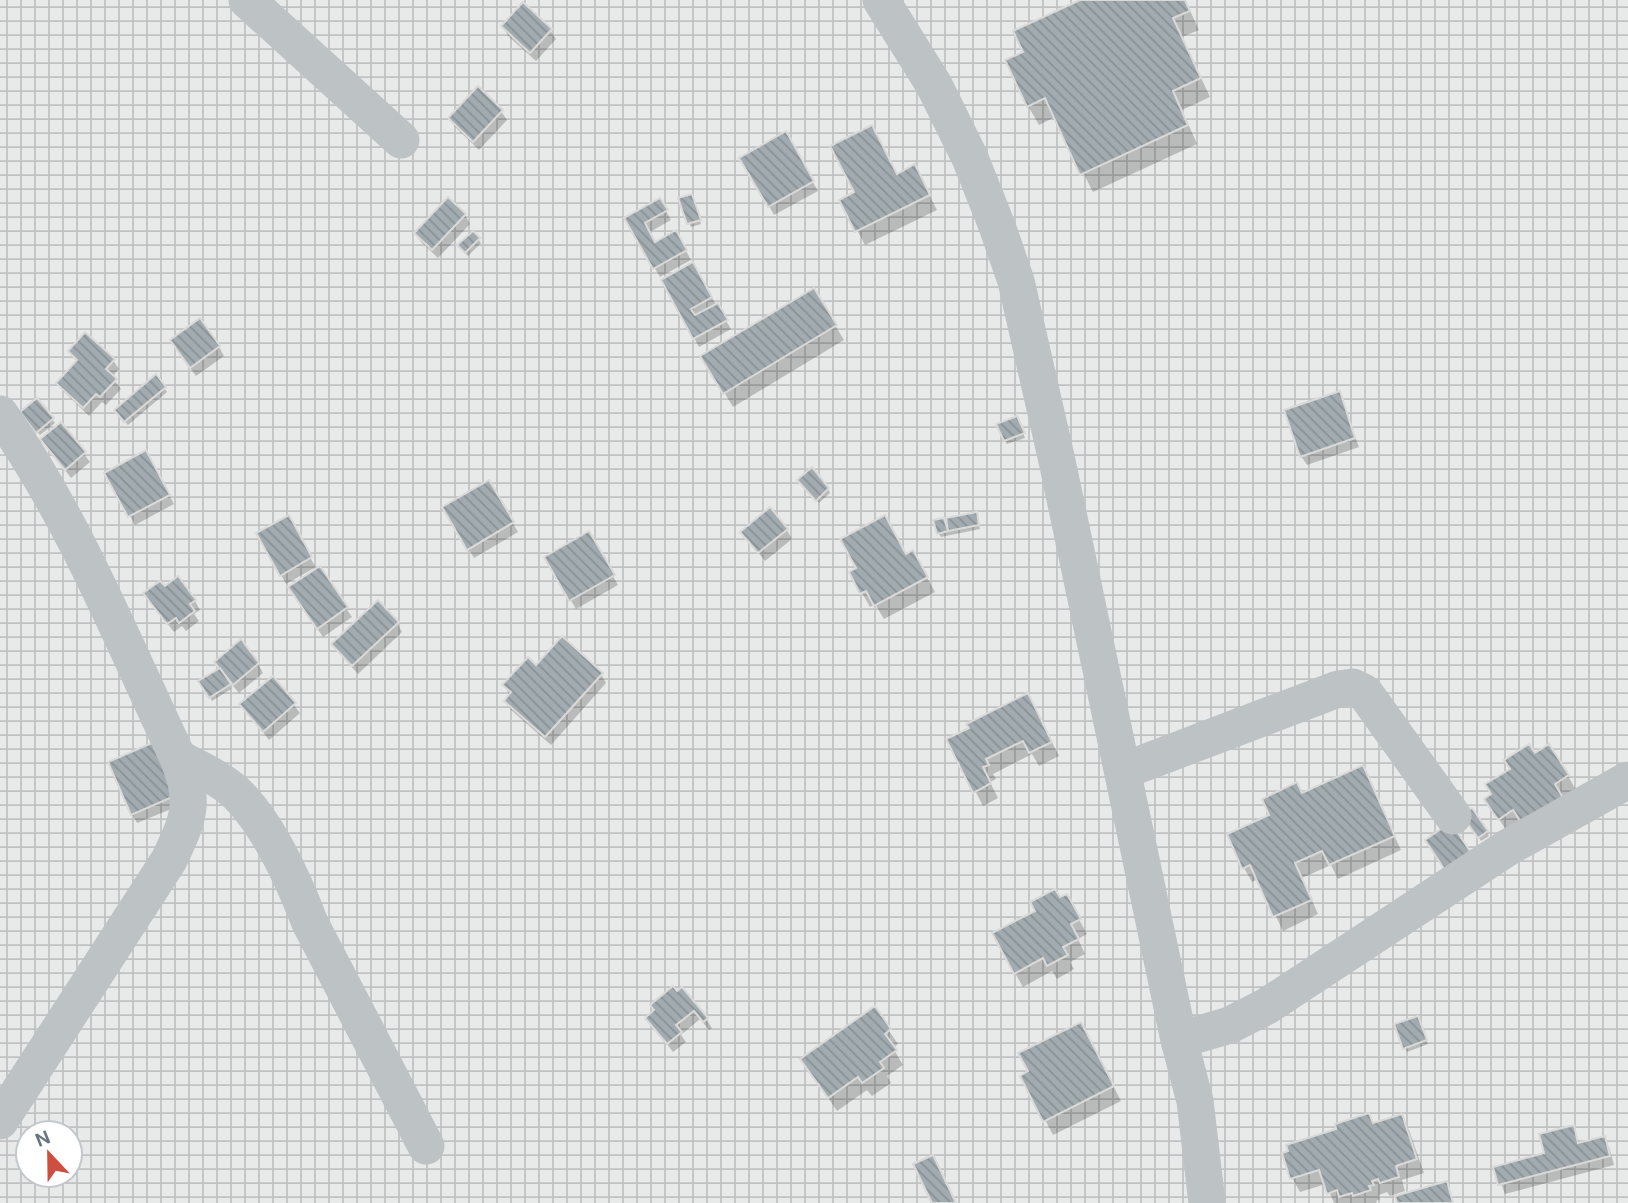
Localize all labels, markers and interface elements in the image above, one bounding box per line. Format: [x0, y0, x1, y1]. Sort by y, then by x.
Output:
north arrow [14, 1119, 84, 1189]
text: N [32, 1125, 54, 1153]

